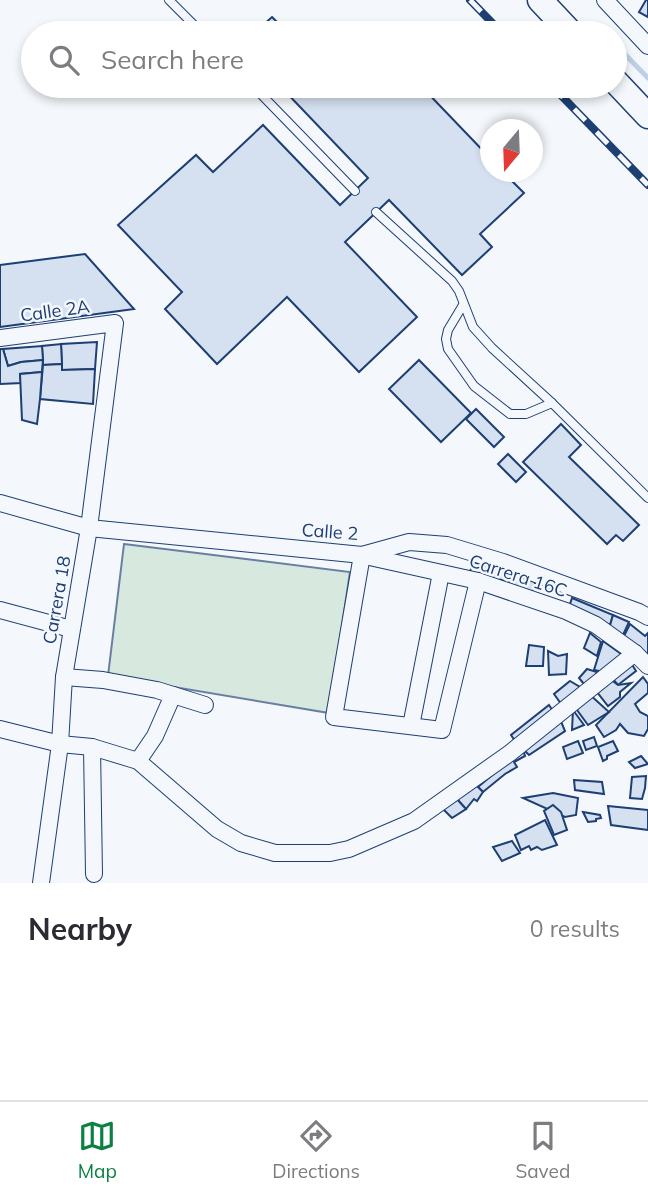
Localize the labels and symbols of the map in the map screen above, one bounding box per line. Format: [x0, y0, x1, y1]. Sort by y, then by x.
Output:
north arrow [480, 119, 543, 182]
street label: Calle 2A [19, 294, 91, 327]
street label: Calle 2 [301, 518, 359, 545]
street label: Carrera 16C [466, 549, 570, 602]
street label: Carrera 18 [37, 554, 76, 646]

